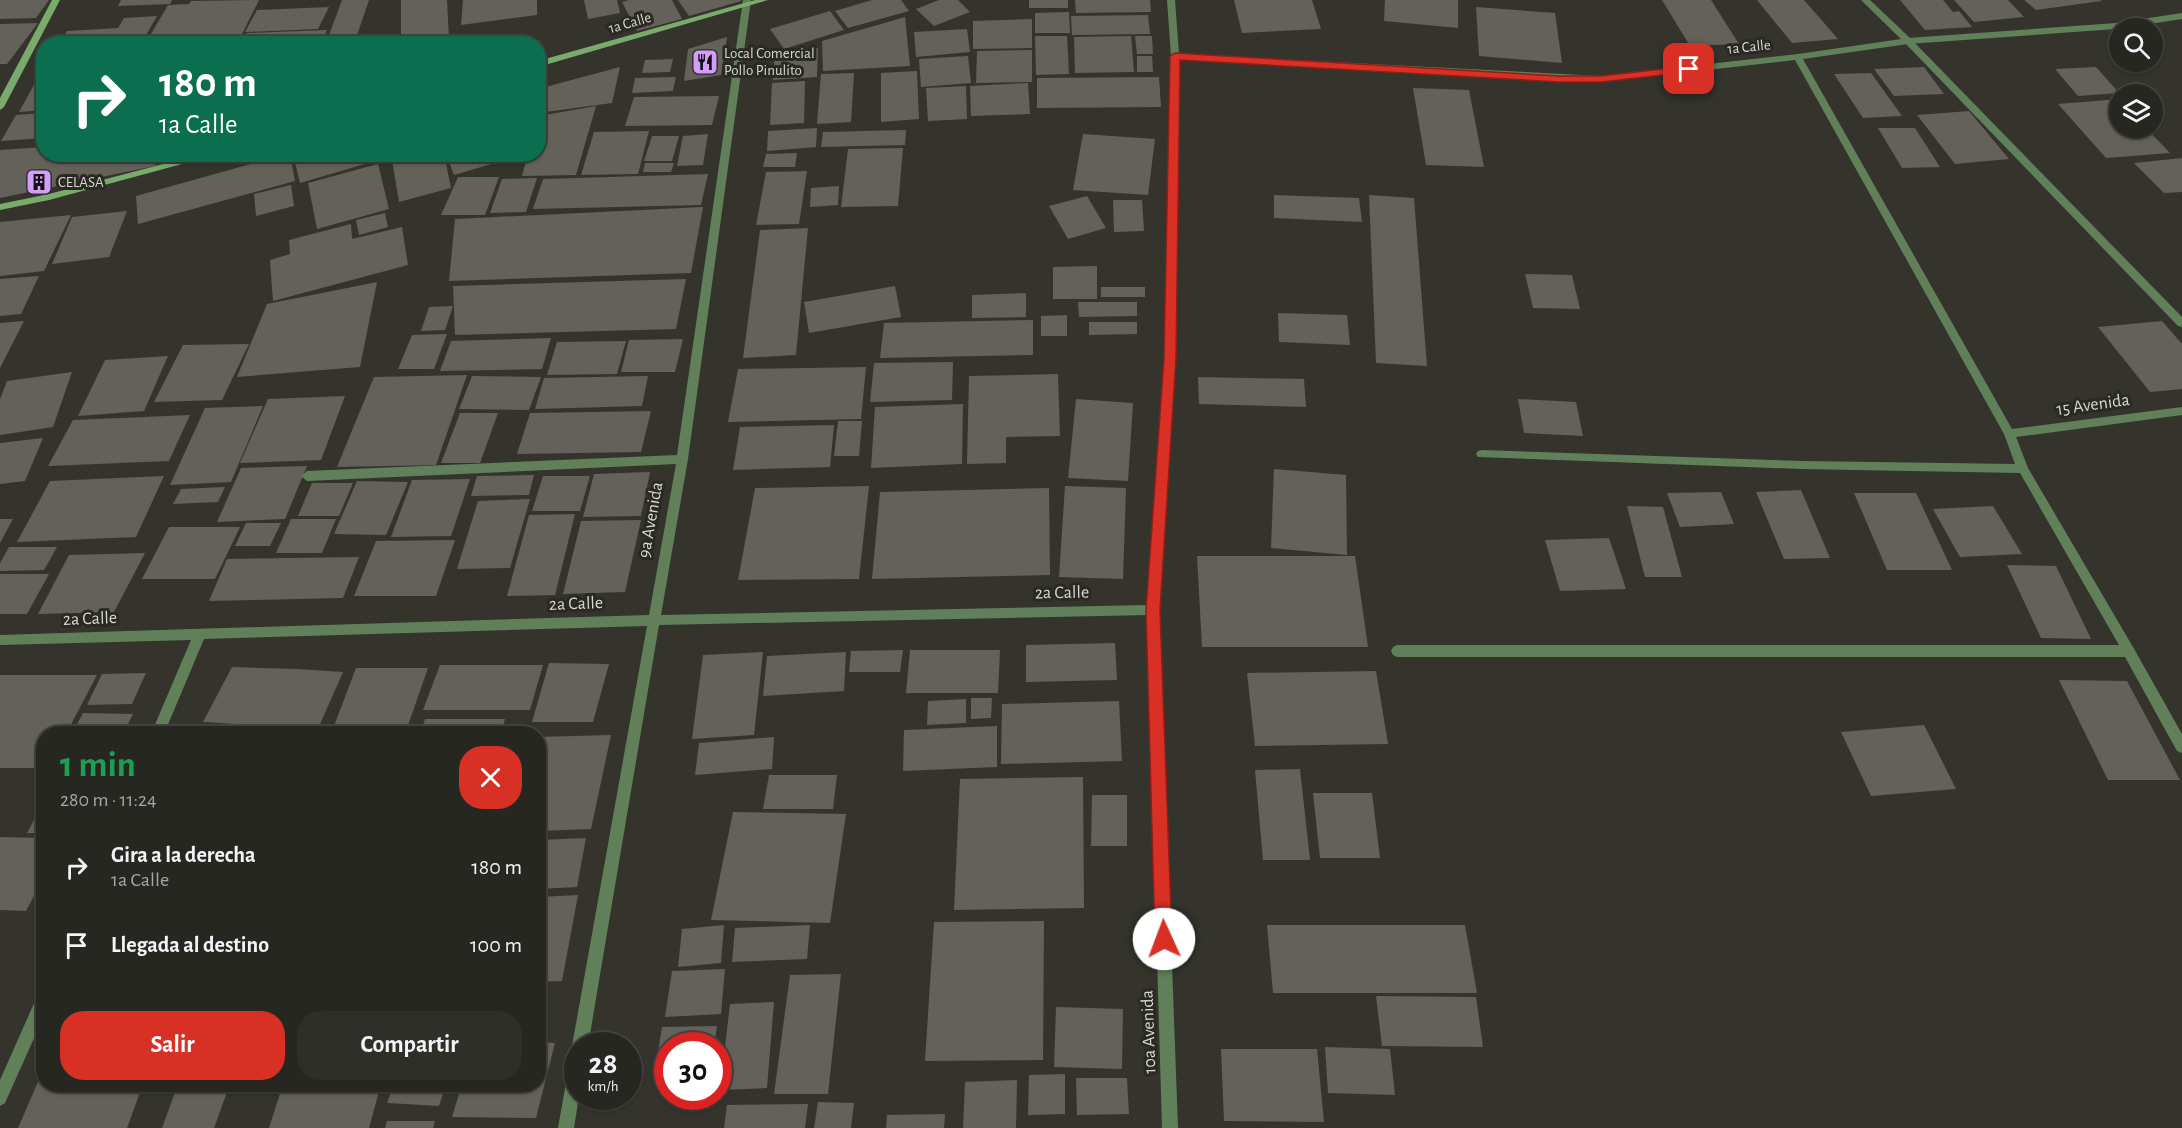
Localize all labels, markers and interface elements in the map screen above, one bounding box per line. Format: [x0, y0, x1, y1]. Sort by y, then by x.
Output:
street label: 1a Calle [607, 10, 653, 36]
map controls [2109, 18, 2163, 138]
button: search [2109, 18, 2163, 72]
street label: 1a Calle [1727, 37, 1772, 57]
pin [1663, 43, 1714, 94]
place label: Local Comercial Pollo Pinulito [724, 46, 815, 78]
restaurant icon: Local Comercial Pollo Pinulito [690, 47, 720, 77]
icon: arrive [1672, 52, 1705, 85]
icon: right [60, 60, 138, 138]
text: 180 m [159, 62, 257, 104]
button: layers [2109, 84, 2163, 138]
text: 1a Calle [159, 111, 238, 138]
building icon: CELASA [24, 167, 54, 197]
place label: CELASA [58, 175, 104, 190]
street label: 15 Avenida [2055, 391, 2131, 419]
street label: 9a Avenida [635, 481, 667, 559]
street label: 2a Calle [1035, 584, 1089, 602]
street label: 2a Calle [549, 594, 603, 614]
street label: 2a Calle [63, 609, 117, 629]
button: close [459, 746, 522, 809]
text: 1 min [60, 747, 136, 783]
text: 280 m · 11:24 [60, 790, 157, 810]
text: Gira a la derecha [111, 844, 256, 866]
icon: right [60, 851, 93, 884]
text: 180 m [471, 856, 522, 878]
text: 1a Calle [111, 870, 169, 890]
position arrow [1132, 907, 1196, 971]
icon: arrive [60, 929, 93, 962]
text: Llegada al destino [111, 934, 269, 956]
text: 100 m [470, 934, 522, 956]
street label: 10a Avenida [1139, 990, 1159, 1074]
button: Salir [60, 1011, 285, 1080]
button: Compartir [297, 1011, 522, 1080]
speed limit sign: 30 [654, 1032, 732, 1110]
text: 28 [589, 1049, 617, 1079]
text: km/h [588, 1079, 618, 1094]

